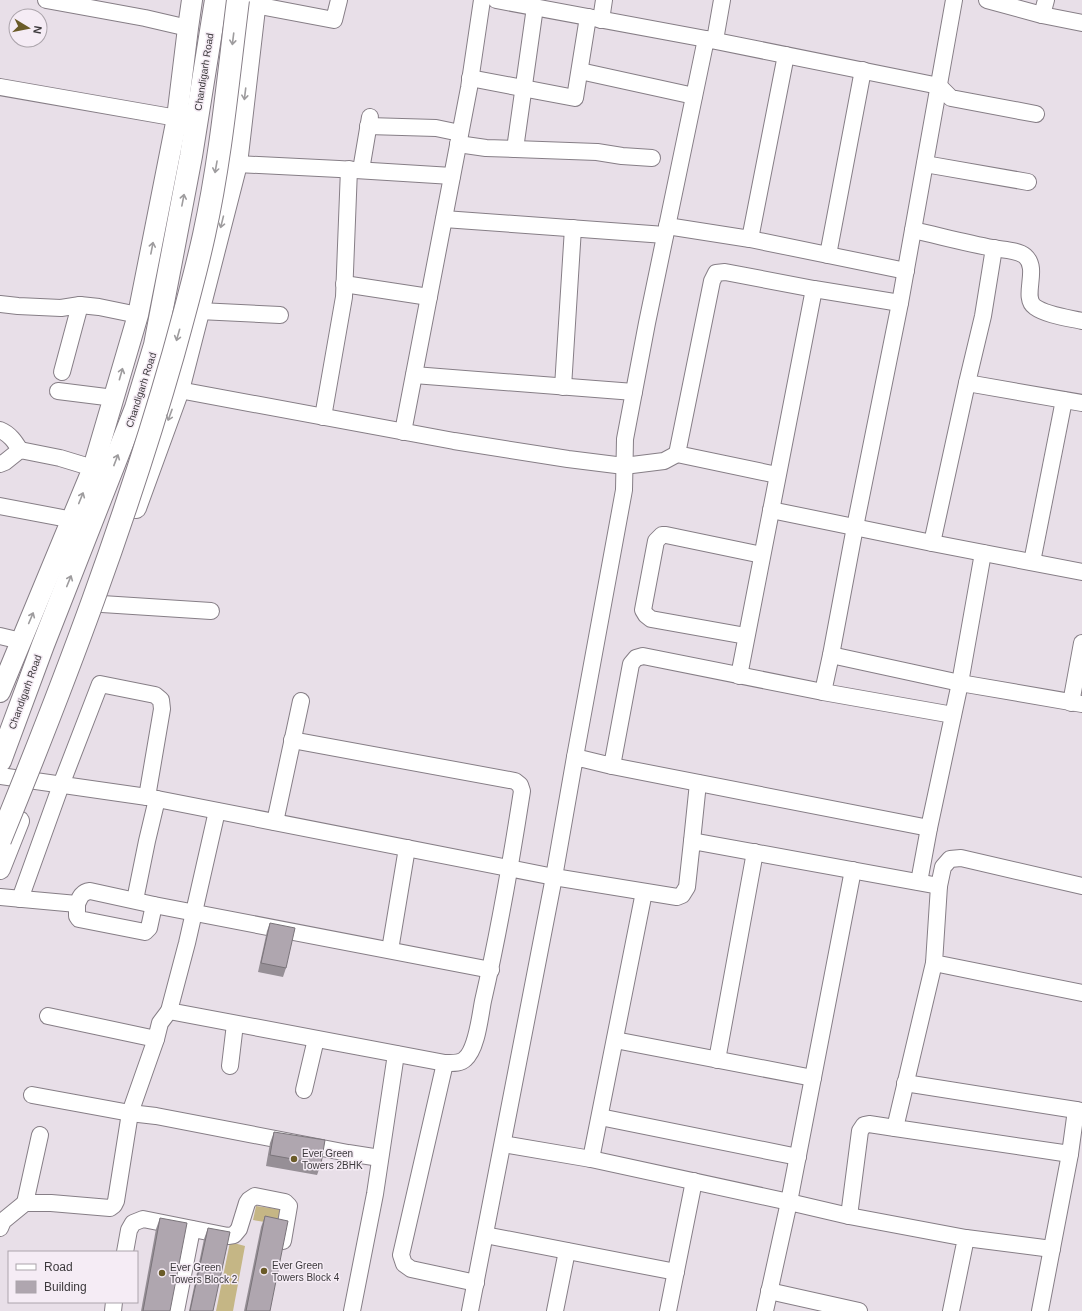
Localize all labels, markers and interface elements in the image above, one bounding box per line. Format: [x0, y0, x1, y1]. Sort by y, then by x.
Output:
north arrow [8, 8, 48, 48]
text: N [31, 25, 44, 35]
street label: Chandigarh Road [192, 32, 216, 112]
one-way arrow [229, 32, 237, 45]
one-way arrow [241, 87, 249, 100]
one-way arrow [212, 161, 220, 174]
one-way arrow [179, 193, 187, 206]
one-way arrow [218, 215, 225, 228]
one-way arrow [148, 242, 156, 255]
one-way arrow [174, 328, 181, 341]
street label: Chandigarh Road [124, 351, 158, 429]
one-way arrow [118, 368, 125, 381]
one-way arrow [165, 409, 173, 421]
one-way arrow [112, 455, 120, 467]
one-way arrow [78, 492, 86, 504]
one-way arrow [65, 575, 73, 587]
one-way arrow [28, 612, 36, 624]
street label: Chandigarh Road [6, 653, 44, 731]
place label: Ever Green Towers 2BHK [302, 1148, 363, 1171]
marker: Ever Green Towers 2BHK [289, 1154, 299, 1164]
legend [8, 1251, 138, 1303]
text: Road [44, 1260, 73, 1274]
place label: Ever Green Towers Block 4 [272, 1260, 340, 1283]
place label: Ever Green Towers Block 2 [170, 1262, 238, 1285]
marker: Ever Green Towers Block 4 [259, 1266, 269, 1276]
marker: Ever Green Towers Block 2 [157, 1268, 167, 1278]
text: Building [44, 1280, 87, 1294]

